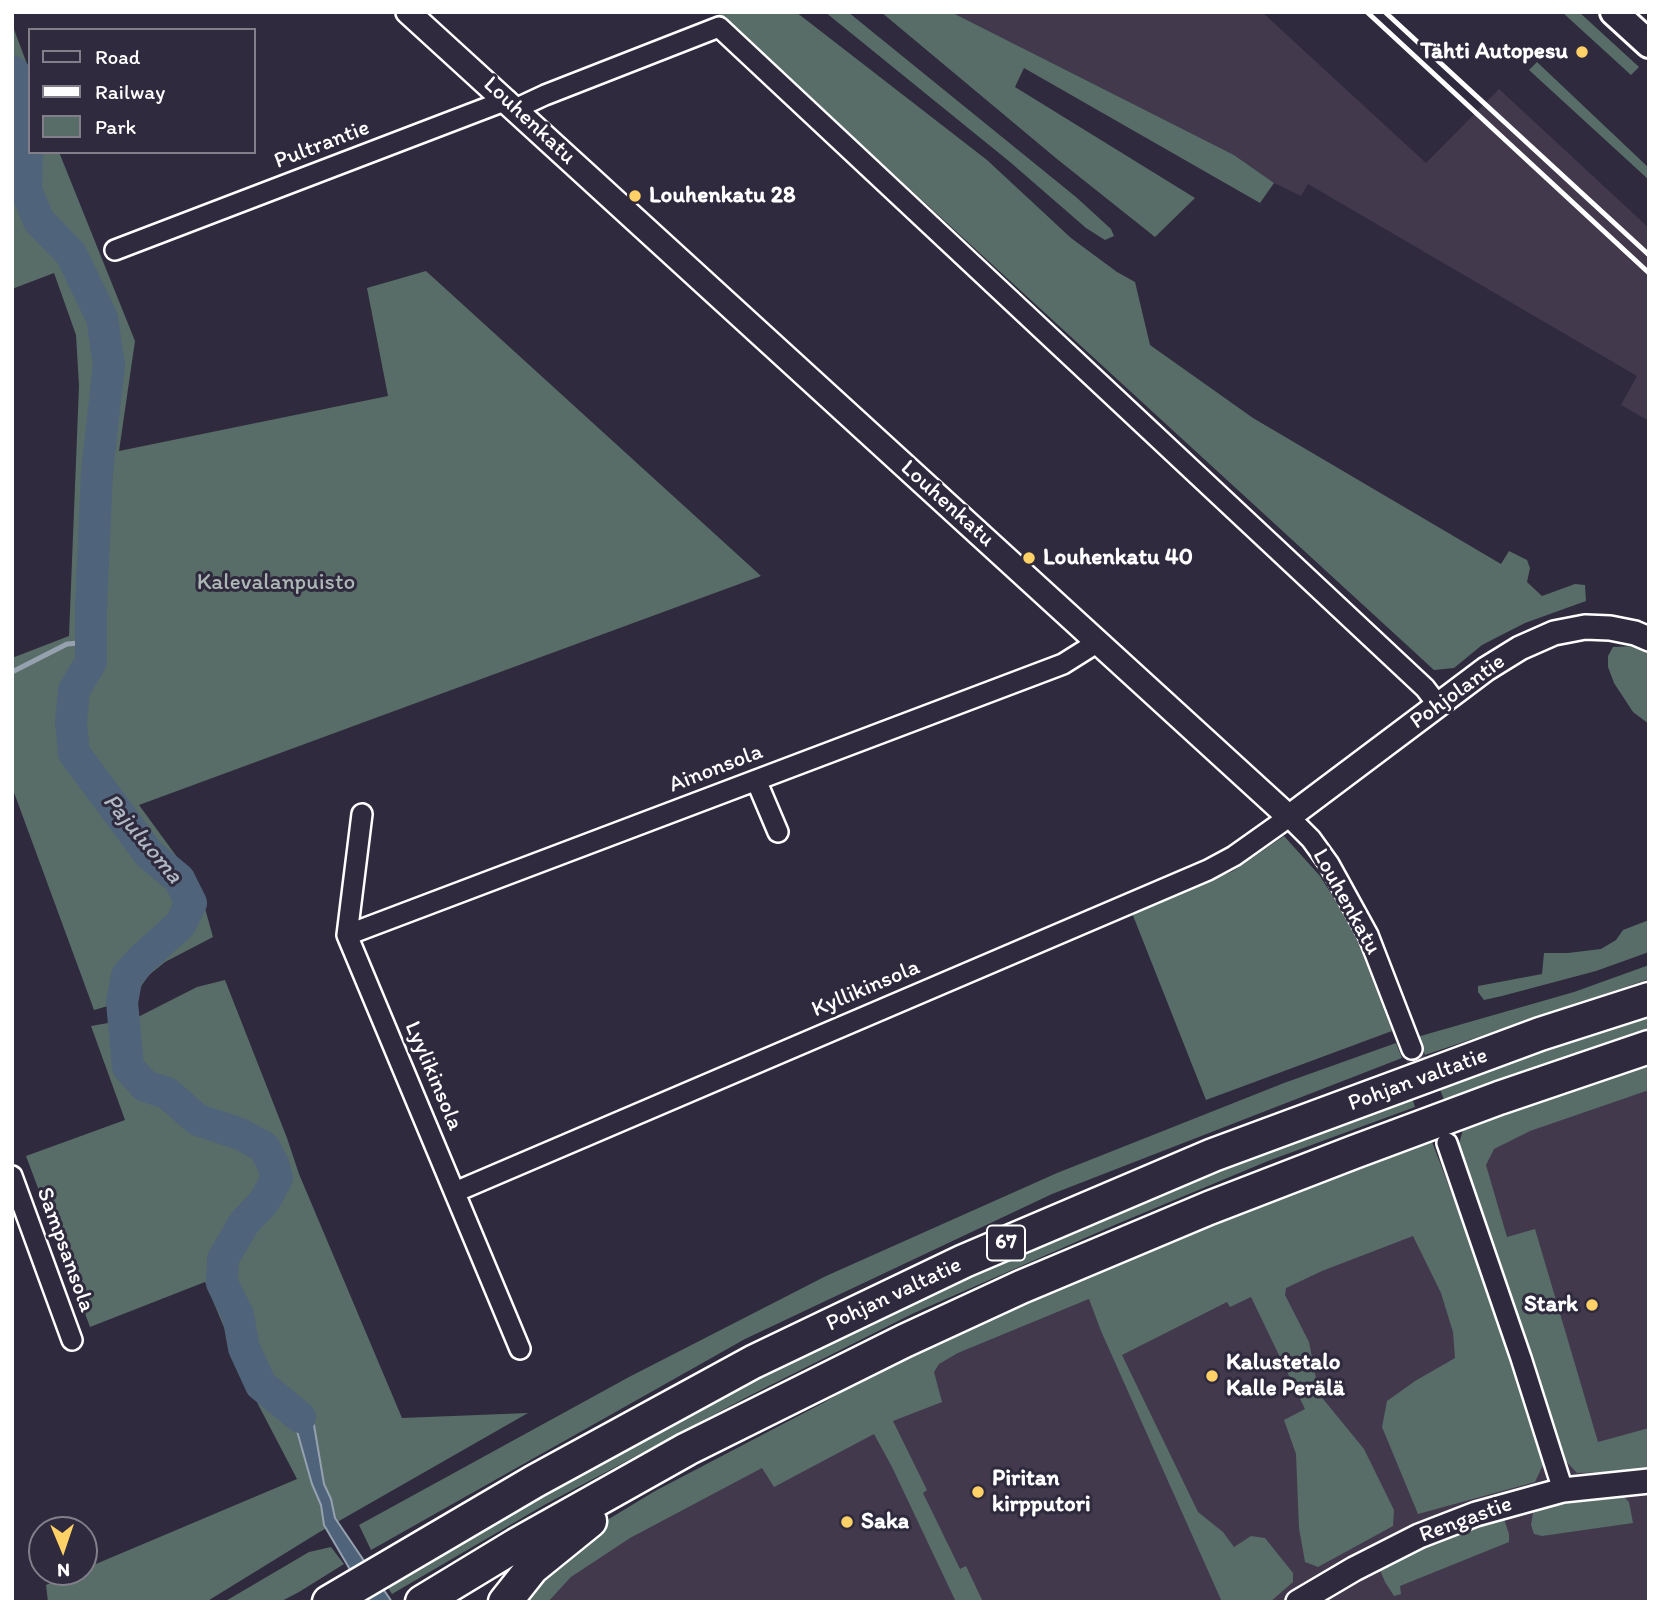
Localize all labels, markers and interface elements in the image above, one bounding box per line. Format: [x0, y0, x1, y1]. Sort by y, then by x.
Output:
legend [28, 28, 256, 154]
place label: Tähti Autopesu [1420, 38, 1568, 66]
text: Road [95, 44, 140, 69]
marker: Tähti Autopesu [1574, 44, 1590, 60]
street label: Louhenkatu [477, 71, 581, 171]
text: Railway [95, 79, 165, 104]
text: Park [95, 114, 136, 139]
street label: Pultrantie [270, 114, 374, 176]
place label: Louhenkatu 28 [649, 182, 796, 210]
marker: Louhenkatu 28 [627, 188, 643, 204]
street label: Louhenkatu [894, 455, 1000, 553]
place label: Louhenkatu 40 [1043, 544, 1193, 572]
marker: Louhenkatu 40 [1021, 550, 1037, 566]
park label: Kalevalanpuisto [197, 569, 355, 597]
street label: Pohjolantie [1405, 648, 1511, 736]
street label: Ainonsola [665, 739, 767, 799]
water label: Pajuluoma [96, 788, 188, 890]
street label: Louhenkatu [1306, 844, 1386, 960]
street label: Kyllikinsola [808, 954, 924, 1024]
street label: Lyylikinsola [398, 1017, 468, 1135]
street label: Pohjan valtatie [1345, 1042, 1491, 1118]
street label: Sampsansola [30, 1184, 100, 1316]
road number: 67 [987, 1226, 1025, 1260]
street label: Pohjan valtatie [822, 1252, 966, 1338]
place label: Stark [1524, 1291, 1578, 1319]
marker: Stark [1584, 1297, 1600, 1313]
place label: Kalustetalo Kalle Perälä [1226, 1349, 1345, 1403]
marker: Kalustetalo Kalle Perälä [1204, 1368, 1220, 1384]
place label: Piritan kirpputori [992, 1465, 1091, 1519]
marker: Piritan kirpputori [970, 1484, 986, 1500]
street label: Rengastie [1416, 1491, 1516, 1549]
place label: Saka [861, 1508, 909, 1536]
marker: Saka [839, 1514, 855, 1530]
north arrow [28, 1516, 98, 1586]
text: N [57, 1559, 70, 1582]

